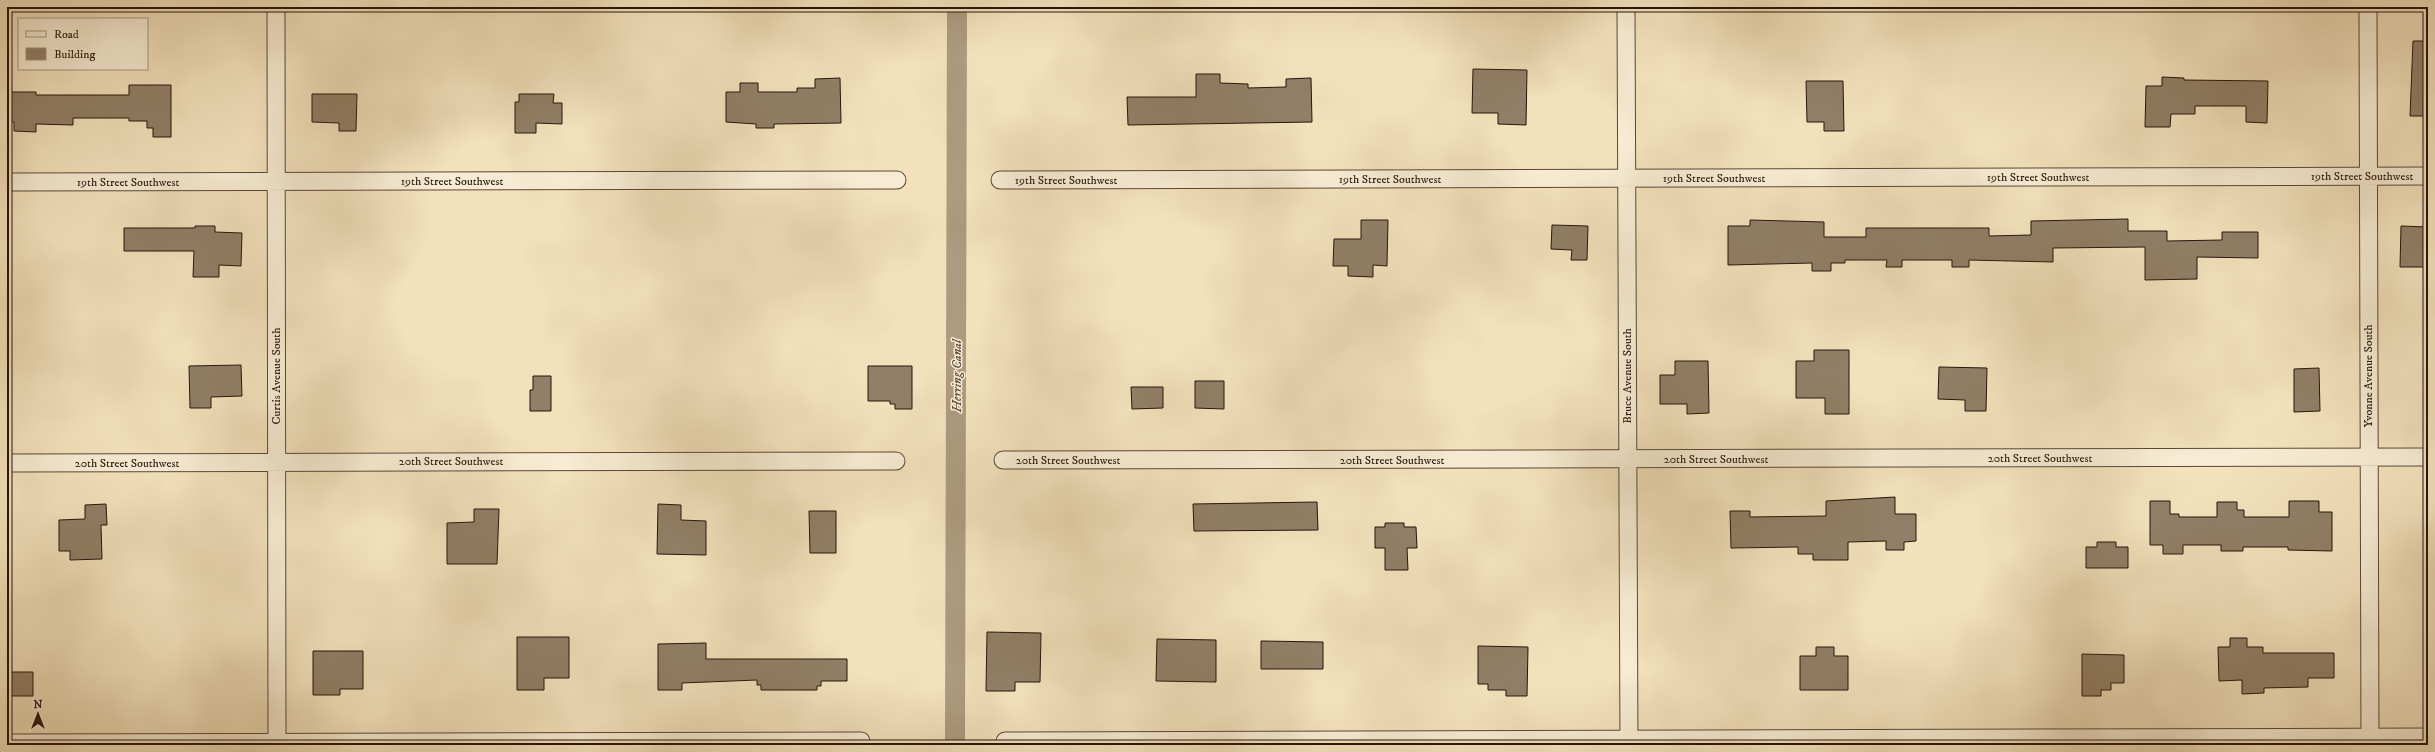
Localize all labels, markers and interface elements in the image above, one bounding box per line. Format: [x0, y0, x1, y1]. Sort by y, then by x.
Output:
legend [18, 18, 148, 70]
text: Road [54, 27, 79, 42]
text: Building [54, 47, 95, 62]
street label: 19th Street Southwest [2311, 169, 2413, 184]
street label: 19th Street Southwest [1987, 170, 2089, 185]
street label: 19th Street Southwest [1663, 171, 1765, 186]
street label: 19th Street Southwest [1339, 172, 1441, 187]
street label: 19th Street Southwest [1015, 173, 1117, 188]
street label: 19th Street Southwest [401, 174, 503, 189]
street label: 19th Street Southwest [77, 175, 179, 190]
street label: Yvonne Avenue South [2361, 324, 2376, 428]
street label: Curtis Avenue South [269, 327, 284, 425]
street label: Bruce Avenue South [1620, 327, 1635, 424]
water label: Herring Canal [949, 338, 965, 413]
street label: 20th Street Southwest [1988, 451, 2092, 466]
street label: 20th Street Southwest [1664, 452, 1768, 467]
street label: 20th Street Southwest [1016, 453, 1120, 468]
street label: 20th Street Southwest [1340, 453, 1444, 468]
street label: 20th Street Southwest [399, 454, 503, 469]
street label: 20th Street Southwest [75, 456, 179, 471]
north arrow [18, 694, 58, 734]
text: N [33, 698, 43, 712]

